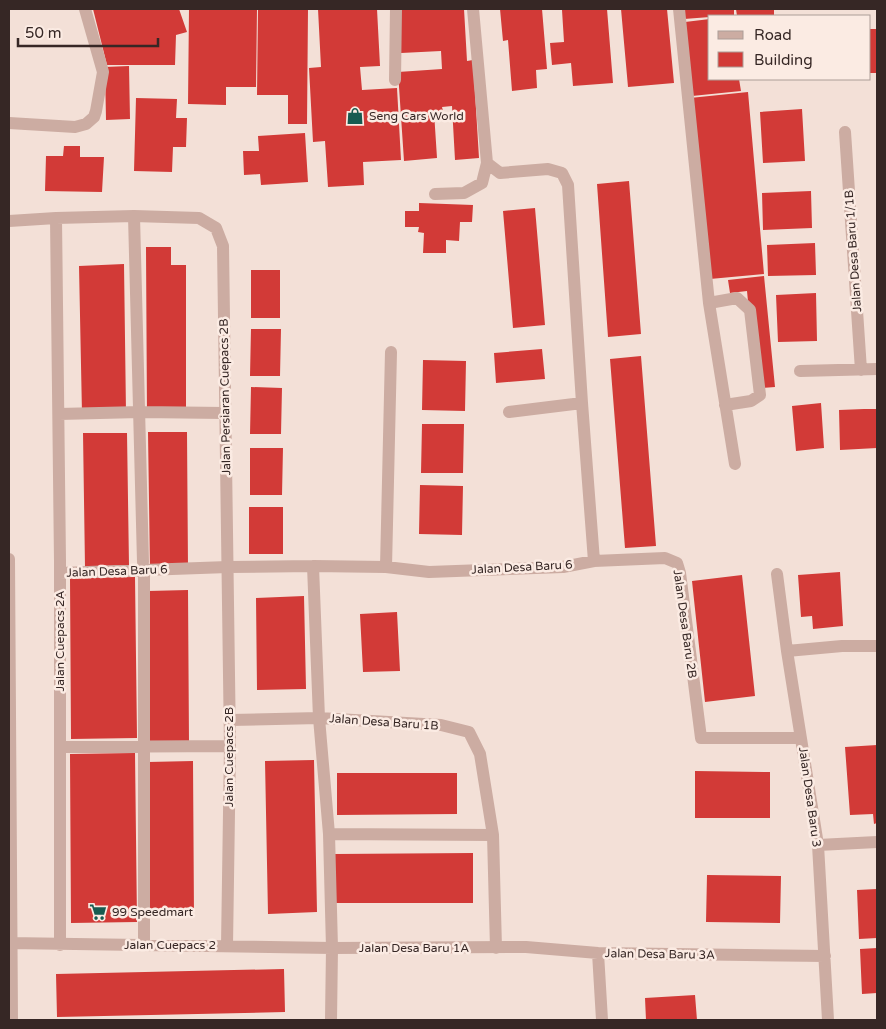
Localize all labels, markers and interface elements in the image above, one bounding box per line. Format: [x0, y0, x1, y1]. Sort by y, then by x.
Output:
scale bar [18, 15, 158, 47]
legend [708, 15, 871, 80]
text: 50 m [25, 24, 62, 42]
text: Road [754, 26, 792, 44]
text: Building [754, 51, 813, 69]
shop icon: Seng Cars World [345, 106, 365, 126]
place label: Seng Cars World [369, 109, 464, 123]
street label: Jalan Desa Baru 1/1B [842, 189, 864, 313]
street label: Jalan Persiaran Cuepacs 2B [217, 318, 233, 476]
street label: Jalan Desa Baru 6 [471, 557, 573, 577]
street label: Jalan Desa Baru 6 [66, 562, 168, 580]
street label: Jalan Desa Baru 2B [670, 569, 700, 679]
street label: Jalan Cuepacs 2A [53, 591, 67, 691]
street label: Jalan Cuepacs 2B [222, 707, 236, 807]
street label: Jalan Desa Baru 1B [329, 711, 439, 733]
street label: Jalan Desa Baru 3 [796, 746, 824, 848]
supermarket icon: 99 Speedmart [88, 902, 108, 922]
place label: 99 Speedmart [112, 905, 194, 919]
street label: Jalan Cuepacs 2 [124, 938, 216, 952]
street label: Jalan Desa Baru 1A [359, 941, 469, 955]
street label: Jalan Desa Baru 3A [605, 946, 715, 962]

